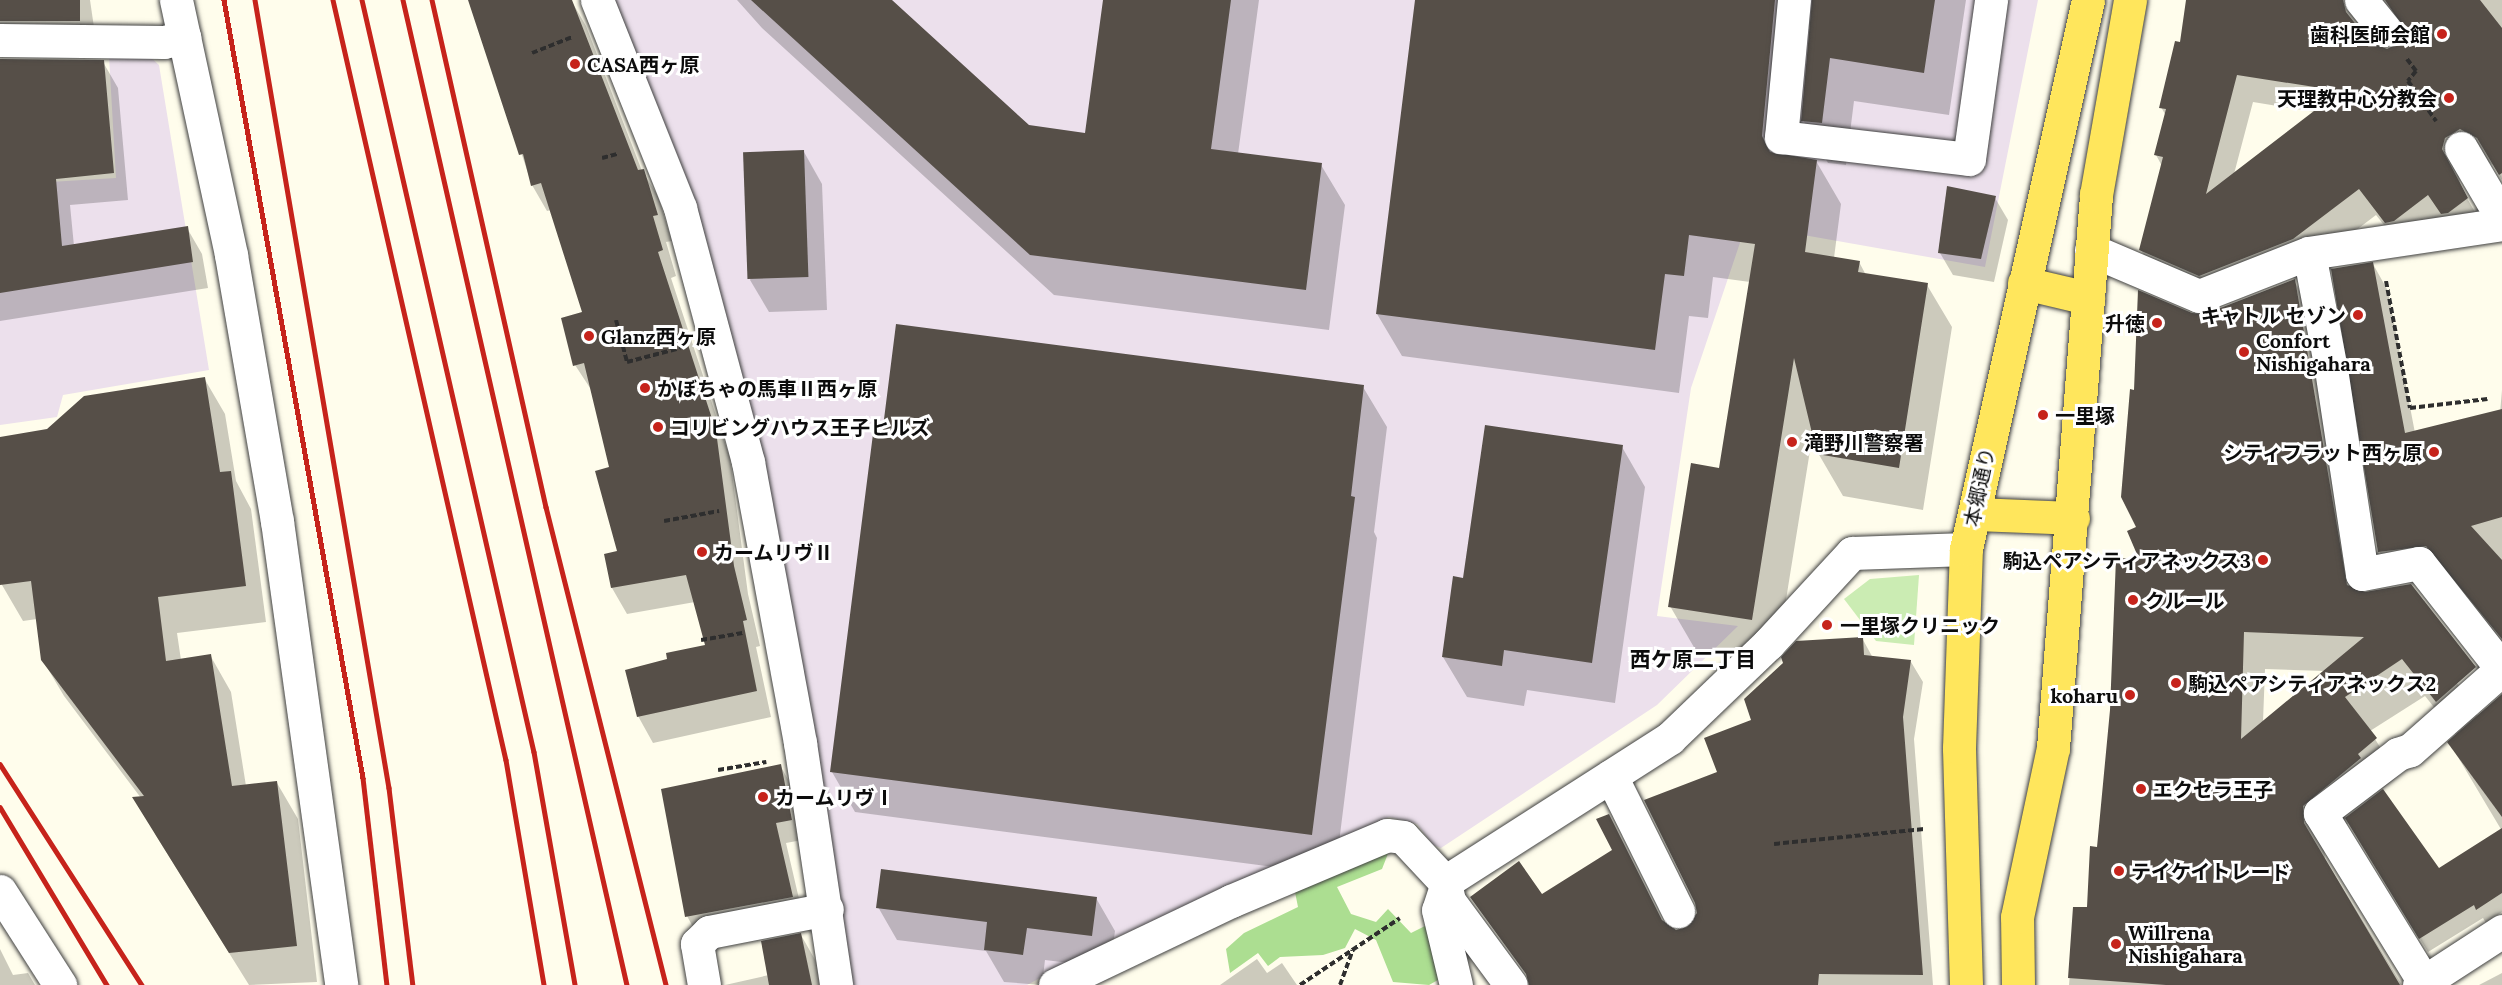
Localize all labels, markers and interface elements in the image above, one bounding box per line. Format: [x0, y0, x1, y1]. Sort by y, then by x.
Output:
place label: 歯科医師会館 [2310, 22, 2430, 46]
marker: 歯科医師会館 [2435, 27, 2449, 41]
place label: CASA西ヶ原 [587, 52, 699, 76]
marker: CASA西ヶ原 [568, 57, 582, 71]
place label: 天理教中心分教会 [2277, 86, 2437, 110]
marker: 天理教中心分教会 [2442, 91, 2456, 105]
place label: キャトル セゾン [2201, 303, 2346, 327]
marker: キャトル セゾン [2351, 308, 2365, 322]
place label: 升徳 [2105, 311, 2145, 335]
marker: 升徳 [2150, 316, 2164, 330]
place label: Glanz西ヶ原 [601, 324, 716, 348]
place label: Confort Nishigahara [2256, 328, 2371, 375]
marker: Glanz西ヶ原 [582, 329, 596, 343]
marker: Confort Nishigahara [2237, 345, 2251, 359]
place label: かぼちゃの馬車Ⅱ西ヶ原 [657, 376, 877, 400]
marker: かぼちゃの馬車Ⅱ西ヶ原 [638, 381, 652, 395]
place label: 一里塚 [2055, 403, 2115, 427]
marker: 一里塚 [2036, 408, 2050, 422]
place label: コリビングハウス王子ヒルズ [670, 415, 930, 439]
marker: コリビングハウス王子ヒルズ [651, 420, 665, 434]
place label: 滝野川警察署 [1804, 430, 1924, 454]
marker: 滝野川警察署 [1785, 435, 1799, 449]
place label: シティフラット西ヶ原 [2222, 440, 2422, 464]
street label: 本郷通り [1959, 445, 1999, 529]
marker: シティフラット西ヶ原 [2427, 445, 2441, 459]
place label: カームリヴⅡ [714, 540, 834, 564]
marker: カームリヴⅡ [695, 545, 709, 559]
place label: 駒込ペアシティアネックス3 [2000, 548, 2251, 572]
marker: 駒込ペアシティアネックス3 [2256, 553, 2270, 567]
place label: クルール [2145, 588, 2225, 612]
marker: クルール [2126, 593, 2140, 607]
place label: 一里塚クリニック [1840, 613, 2000, 637]
marker: 一里塚クリニック [1818, 616, 1836, 634]
district label: 西ケ原二丁目 [1630, 647, 1756, 673]
place label: 駒込ペアシティアネックス2 [2188, 671, 2439, 695]
marker: 駒込ペアシティアネックス2 [2169, 676, 2183, 690]
place label: koharu [2051, 683, 2118, 707]
marker: koharu [2123, 688, 2137, 702]
place label: エクセラ王子 [2153, 777, 2273, 801]
marker: エクセラ王子 [2134, 782, 2148, 796]
place label: カームリヴⅠ [775, 785, 895, 809]
marker: カームリヴⅠ [756, 790, 770, 804]
place label: テイケイトレード [2131, 859, 2291, 883]
marker: テイケイトレード [2112, 864, 2126, 878]
place label: Willrena Nishigahara [2128, 921, 2243, 968]
marker: Willrena Nishigahara [2109, 937, 2123, 951]

